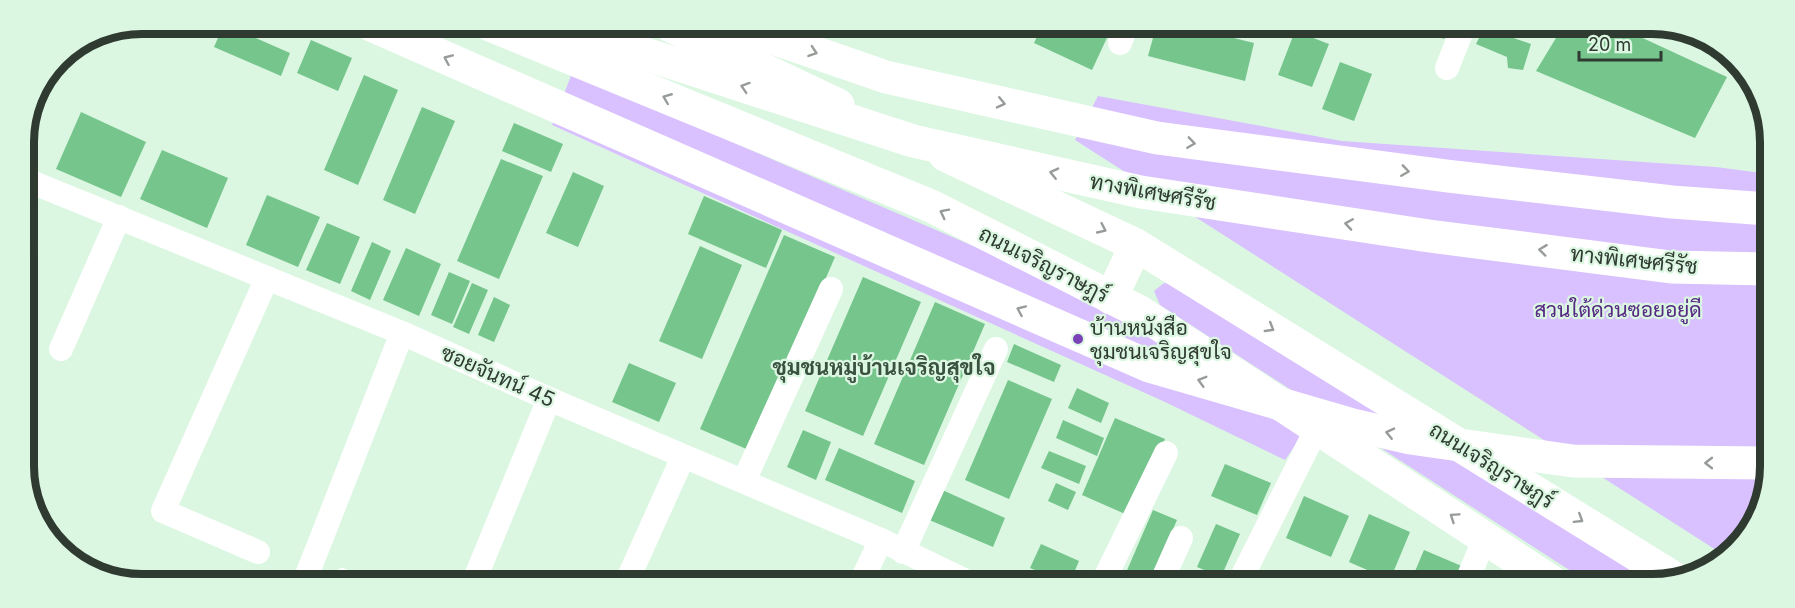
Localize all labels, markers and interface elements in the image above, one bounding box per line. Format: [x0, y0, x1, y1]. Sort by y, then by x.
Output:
scale bar [1579, 24, 1662, 62]
text: 20 m [1588, 34, 1631, 55]
one-way arrow [807, 44, 818, 57]
one-way arrow [443, 55, 454, 67]
one-way arrow [740, 81, 751, 94]
one-way arrow [663, 93, 674, 105]
one-way arrow [995, 96, 1005, 109]
one-way arrow [1187, 136, 1196, 148]
one-way arrow [1401, 164, 1410, 177]
one-way arrow [1049, 167, 1059, 180]
street label: ทางพิเศษศรีรัช [1088, 169, 1218, 215]
one-way arrow [940, 208, 951, 220]
one-way arrow [1345, 218, 1354, 230]
street label: ถนนเจริญราษฎร์ [974, 220, 1114, 309]
one-way arrow [1095, 222, 1106, 234]
street label: ทางพิเศษศรีรัช [1569, 241, 1699, 279]
one-way arrow [1538, 245, 1547, 257]
park label: สวนใต้ด่วนซอยอยู่ดี [1534, 297, 1702, 325]
one-way arrow [1016, 305, 1027, 317]
place label: บ้านหนังสือ ชุมชนเจริญสุขใจ [1090, 314, 1232, 366]
one-way arrow [1264, 321, 1274, 333]
marker: บ้านหนังสือ ชุมชนเจริญสุขใจ [1071, 332, 1085, 346]
street label: ซอยจันทน์ 45 [437, 339, 559, 412]
district label: ชุมชนหมู่บ้านเจริญสุขใจ [772, 353, 996, 383]
one-way arrow [1197, 376, 1208, 388]
street label: ถนนเจริญราษฎร์ [1424, 416, 1560, 515]
one-way arrow [1385, 428, 1395, 441]
one-way arrow [1704, 457, 1713, 470]
one-way arrow [1572, 511, 1583, 522]
one-way arrow [1449, 513, 1460, 524]

